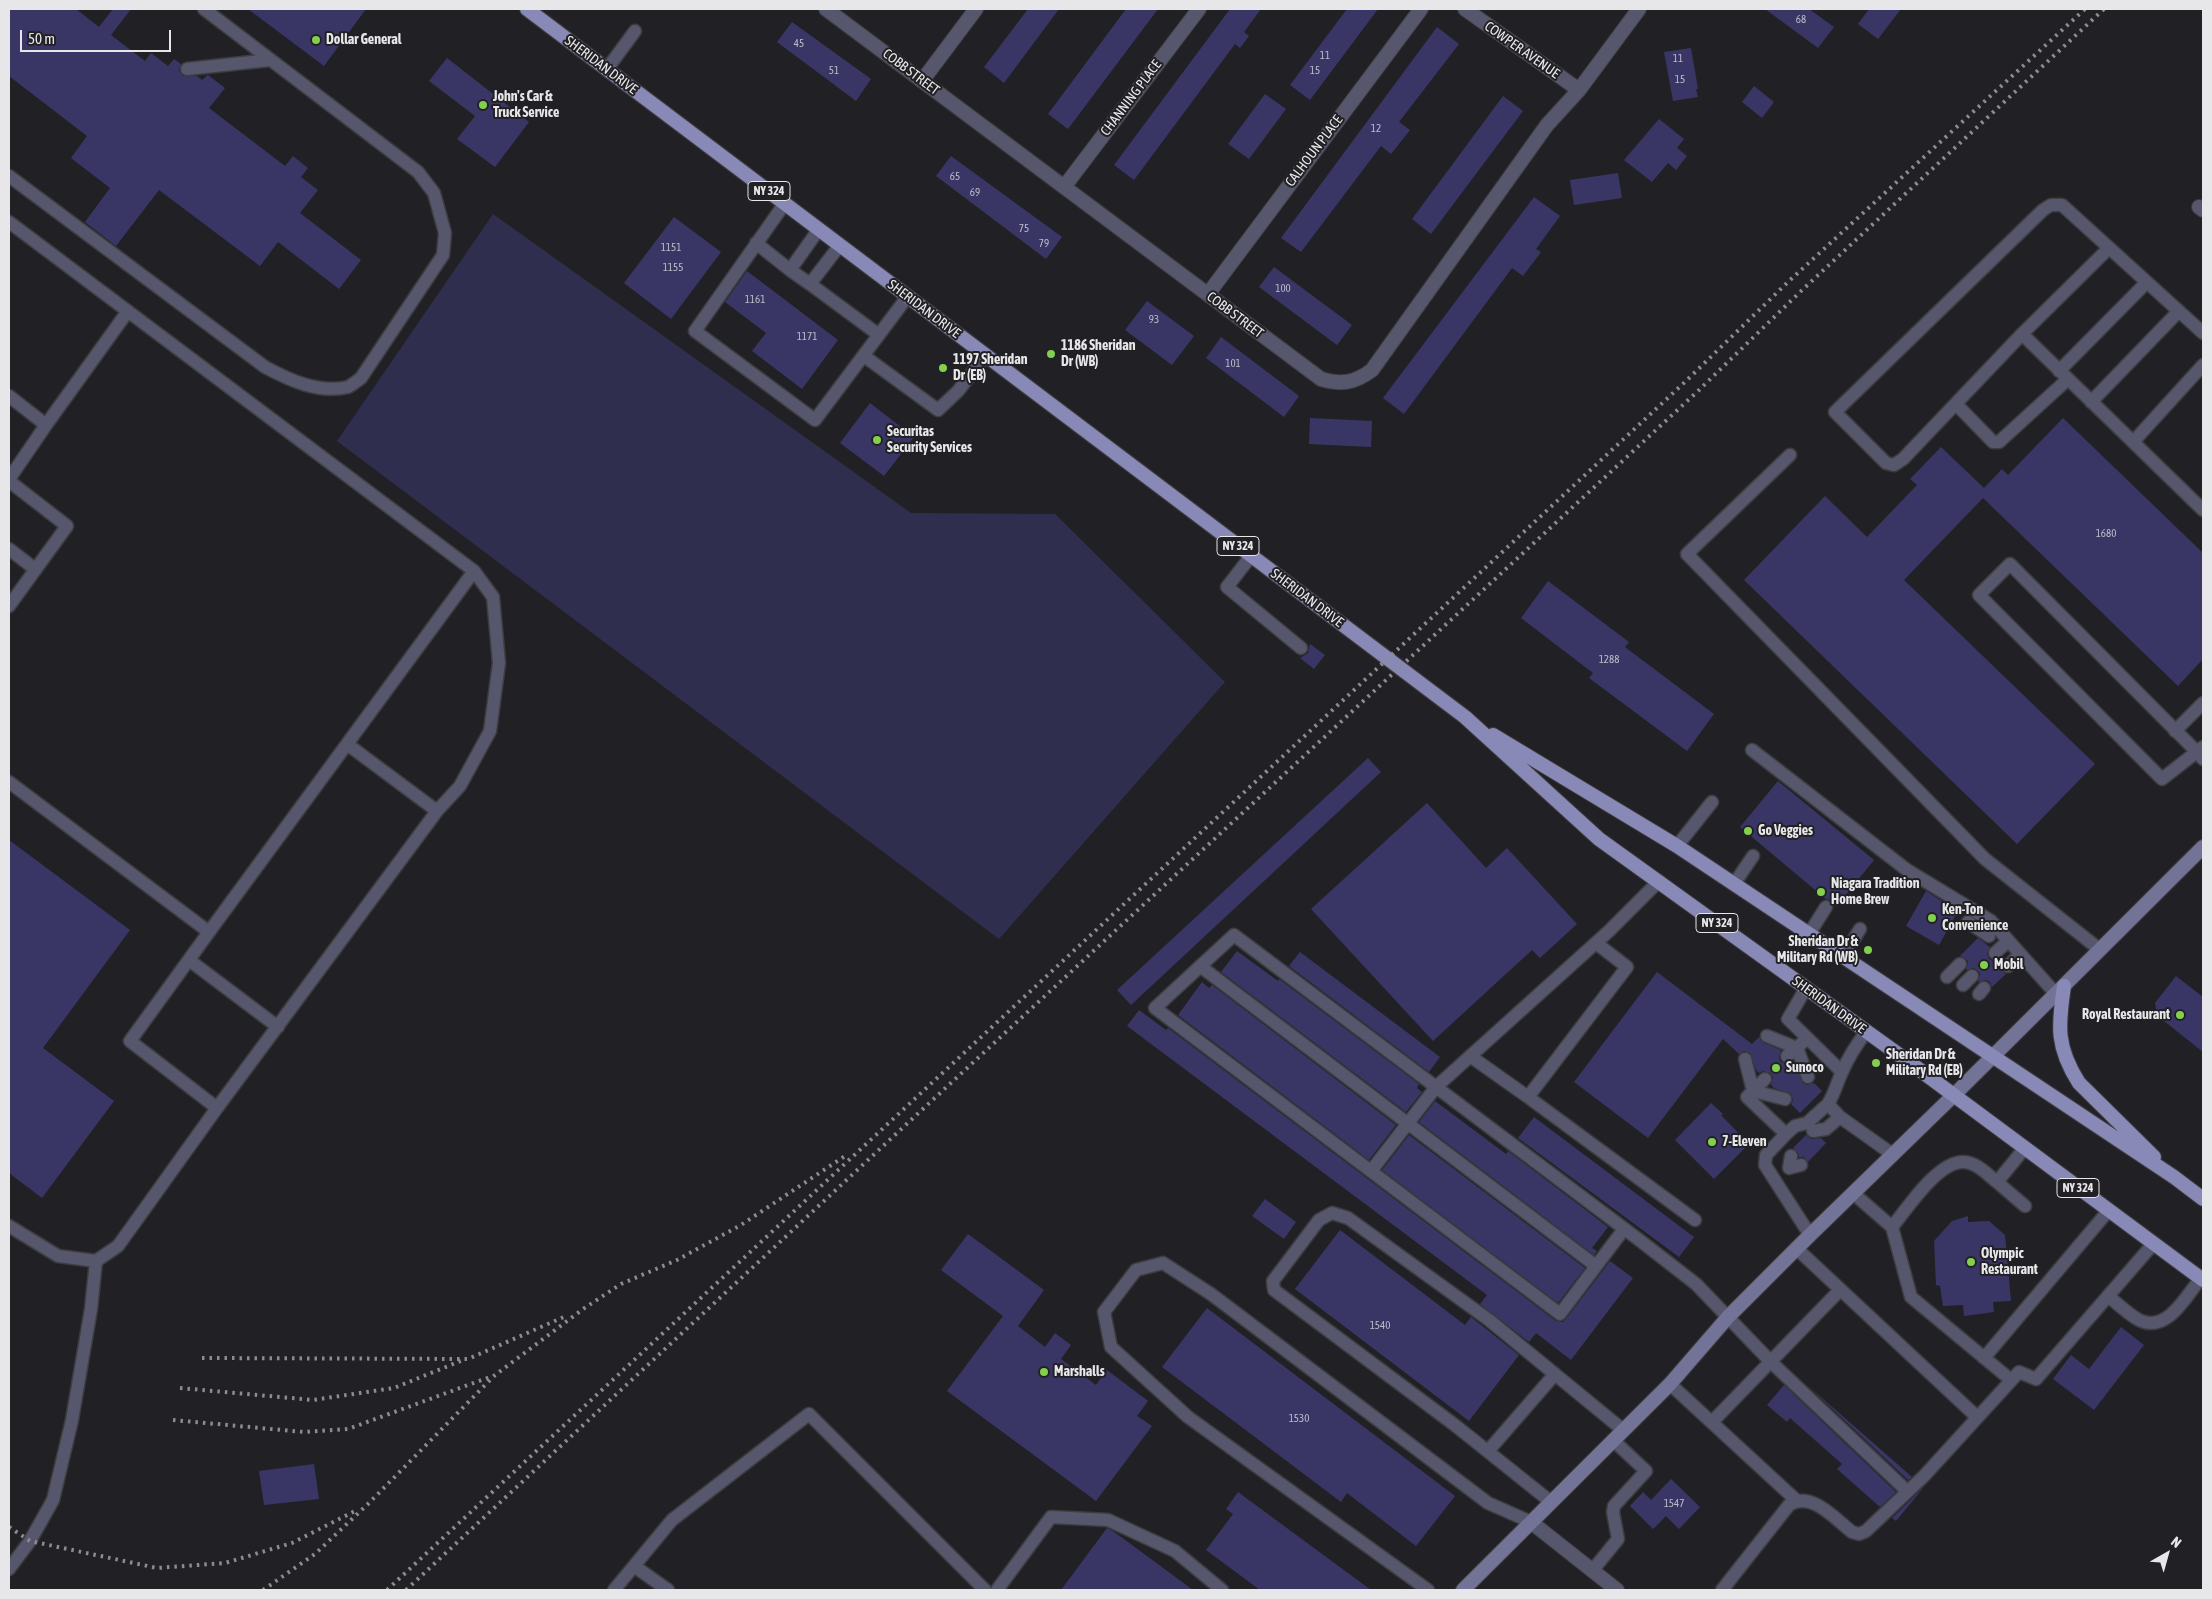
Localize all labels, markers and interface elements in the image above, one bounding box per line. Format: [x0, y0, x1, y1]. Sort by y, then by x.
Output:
house number: 68 [1796, 13, 1806, 27]
street label: COWPER AVENUE [1481, 18, 1563, 82]
scale bar [22, 20, 174, 52]
text: 50 m [28, 30, 55, 47]
place label: Dollar General [326, 32, 401, 48]
street label: SHERIDAN DRIVE [561, 32, 641, 98]
marker: Dollar General [310, 34, 322, 46]
house number: 45 [794, 37, 804, 51]
street label: COBB STREET [879, 45, 943, 99]
house number: 11 [1320, 49, 1330, 63]
house number: 11 [1673, 52, 1683, 66]
street label: CHANNING PLACE [1097, 57, 1165, 139]
house number: 51 [829, 64, 839, 78]
house number: 15 [1310, 64, 1320, 78]
house number: 15 [1675, 73, 1685, 87]
place label: John's Car & Truck Service [493, 89, 559, 121]
marker: John's Car & Truck Service [477, 99, 489, 111]
street label: CALHOUN PLACE [1282, 112, 1346, 190]
house number: 12 [1371, 122, 1381, 136]
house number: 65 [950, 170, 960, 184]
road number: NY 324 [748, 182, 790, 200]
house number: 69 [970, 186, 980, 200]
house number: 75 [1019, 222, 1029, 236]
house number: 79 [1039, 237, 1049, 251]
house number: 1151 [661, 241, 681, 255]
house number: 1155 [663, 261, 683, 275]
street label: SHERIDAN DRIVE [884, 276, 964, 342]
house number: 100 [1275, 282, 1291, 296]
street label: COBB STREET [1203, 288, 1267, 342]
house number: 1161 [745, 293, 765, 307]
house number: 93 [1149, 313, 1159, 327]
house number: 1171 [797, 330, 817, 344]
place label: 1186 Sheridan Dr (WB) [1061, 338, 1136, 371]
marker: 1186 Sheridan Dr (WB) [1045, 348, 1057, 360]
place label: 1197 Sheridan Dr (EB) [953, 352, 1028, 384]
house number: 101 [1225, 357, 1241, 371]
marker: 1197 Sheridan Dr (EB) [937, 362, 949, 374]
place label: Securitas Security Services [887, 424, 972, 457]
marker: Securitas Security Services [871, 434, 883, 446]
house number: 1680 [2096, 527, 2116, 541]
road number: NY 324 [1217, 536, 1259, 556]
street label: SHERIDAN DRIVE [1267, 565, 1347, 631]
house number: 1288 [1599, 653, 1619, 667]
place label: Go Veggies [1758, 823, 1813, 839]
marker: Go Veggies [1742, 825, 1754, 837]
place label: Niagara Tradition Home Brew [1831, 876, 1920, 909]
marker: Niagara Tradition Home Brew [1815, 886, 1827, 898]
place label: Ken-Ton Convenience [1942, 902, 2008, 934]
marker: Ken-Ton Convenience [1926, 912, 1938, 924]
road number: NY 324 [1696, 914, 1738, 932]
place label: Sheridan Dr & Military Rd (WB) [1777, 934, 1858, 966]
marker: Sheridan Dr & Military Rd (WB) [1862, 944, 1874, 956]
place label: Mobil [1994, 957, 2024, 973]
marker: Mobil [1978, 959, 1990, 971]
street label: SHERIDAN DRIVE [1789, 973, 1869, 1037]
place label: Royal Restaurant [2082, 1007, 2170, 1023]
marker: Royal Restaurant [2174, 1009, 2186, 1021]
place label: Sheridan Dr & Military Rd (EB) [1886, 1047, 1963, 1080]
marker: Sheridan Dr & Military Rd (EB) [1870, 1057, 1882, 1069]
place label: Sunoco [1786, 1060, 1824, 1076]
marker: Sunoco [1770, 1062, 1782, 1074]
place label: 7-Eleven [1722, 1134, 1767, 1150]
marker: 7-Eleven [1706, 1136, 1718, 1148]
road number: NY 324 [2057, 1178, 2099, 1198]
place label: Olympic Restaurant [1981, 1246, 2038, 1278]
marker: Olympic Restaurant [1965, 1256, 1977, 1268]
house number: 1540 [1370, 1319, 1390, 1333]
place label: Marshalls [1054, 1364, 1105, 1380]
marker: Marshalls [1038, 1366, 1050, 1378]
house number: 1530 [1289, 1412, 1309, 1426]
house number: 1547 [1664, 1497, 1684, 1511]
north arrow [2142, 1529, 2192, 1579]
text: N [2168, 1533, 2184, 1551]

